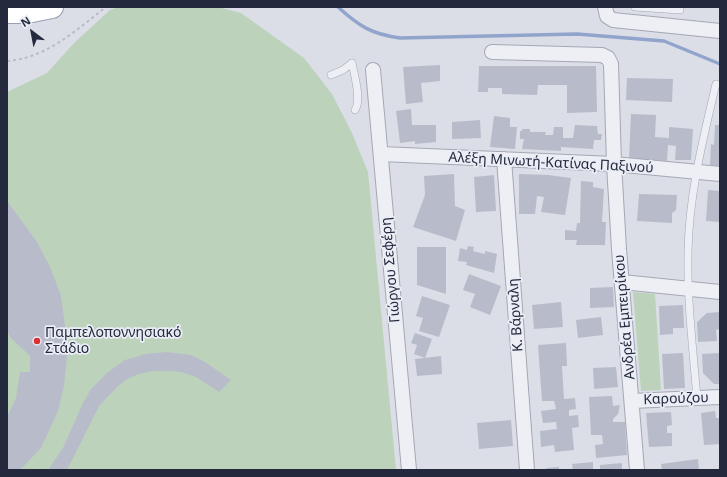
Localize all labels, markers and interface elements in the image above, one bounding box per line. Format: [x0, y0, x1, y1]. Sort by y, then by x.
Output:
north arrow [12, 12, 52, 52]
text: N [18, 13, 33, 30]
street label: Αλέξη Μινωτή-Κατίνας Παξινού [448, 149, 654, 177]
street label: Γιώργου Σεφέρη [378, 217, 404, 323]
street label: Ανδρέα Εμπειρίκου [611, 254, 639, 380]
street label: Κ. Βάρναλη [505, 278, 527, 352]
place label: Παμπελοποννησιακό Στάδιο [45, 325, 182, 358]
marker: Παμπελοποννησιακό Στάδιο [32, 336, 42, 346]
street label: Καρούζου [643, 389, 709, 409]

